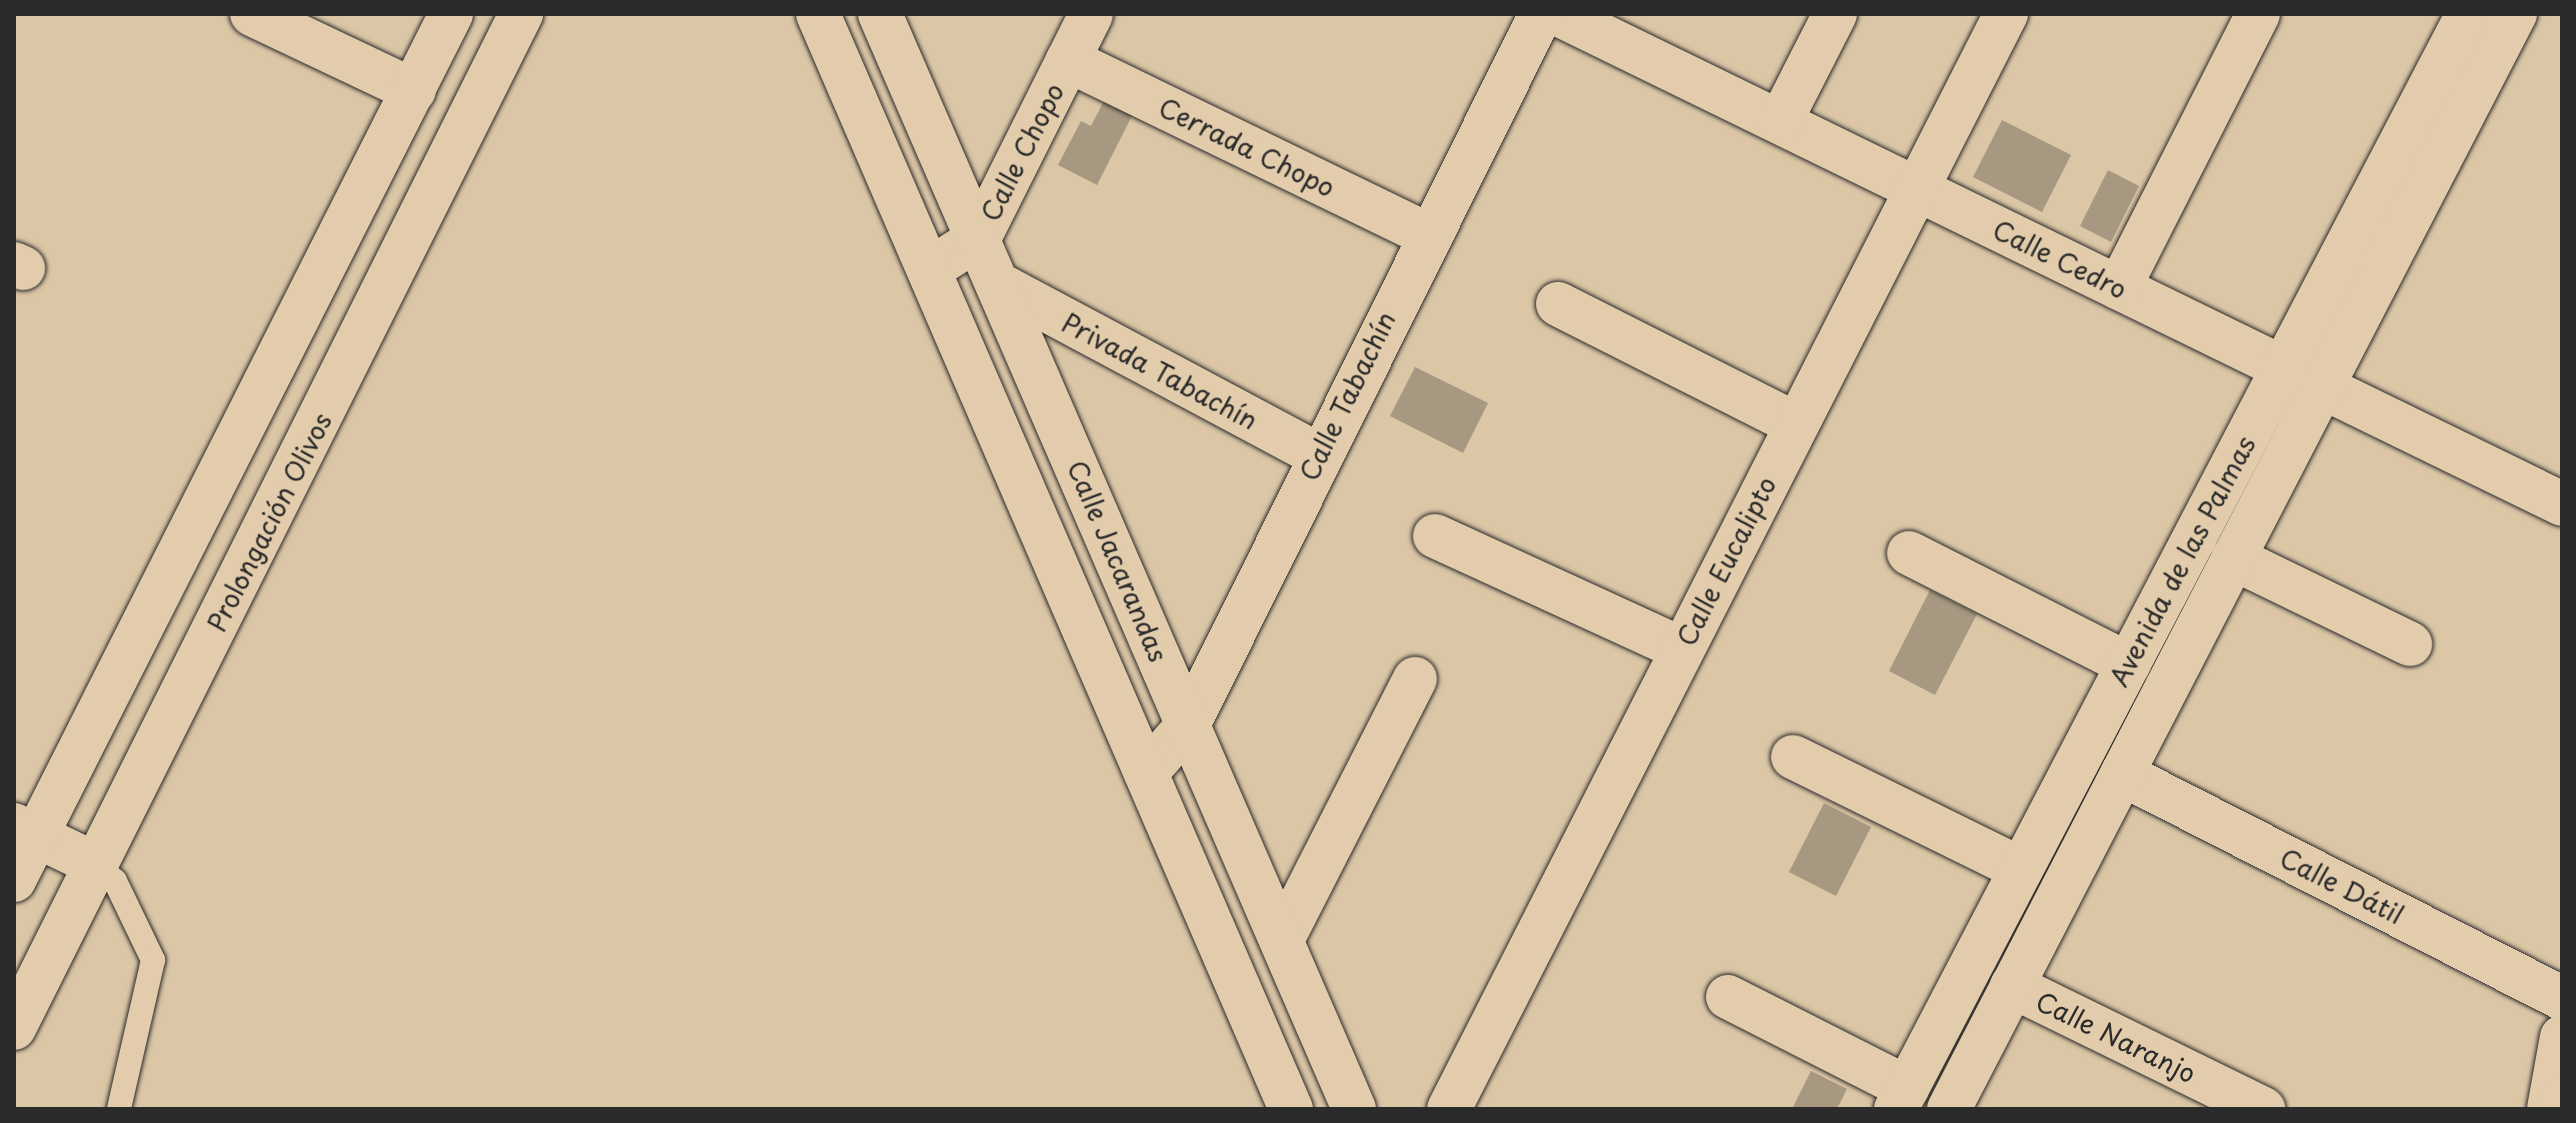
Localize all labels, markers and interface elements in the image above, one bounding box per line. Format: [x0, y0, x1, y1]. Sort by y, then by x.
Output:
street label: Calle Chopo [974, 78, 1070, 226]
street label: Cerrada Chopo [1154, 91, 1340, 203]
street label: Calle Cedro [1988, 213, 2132, 305]
street label: Privada Tabachín [1057, 306, 1263, 436]
street label: Calle Tabachín [1292, 306, 1402, 486]
street label: Prolongación Olivos [200, 407, 338, 637]
street label: Avenida de las Palmas [2103, 430, 2261, 692]
street label: Calle Jacarandas [1061, 455, 1175, 667]
street label: Calle Eucalipto [1670, 471, 1782, 651]
street label: Calle Dátil [2275, 841, 2409, 931]
street label: Calle Naranjo [2032, 985, 2200, 1089]

